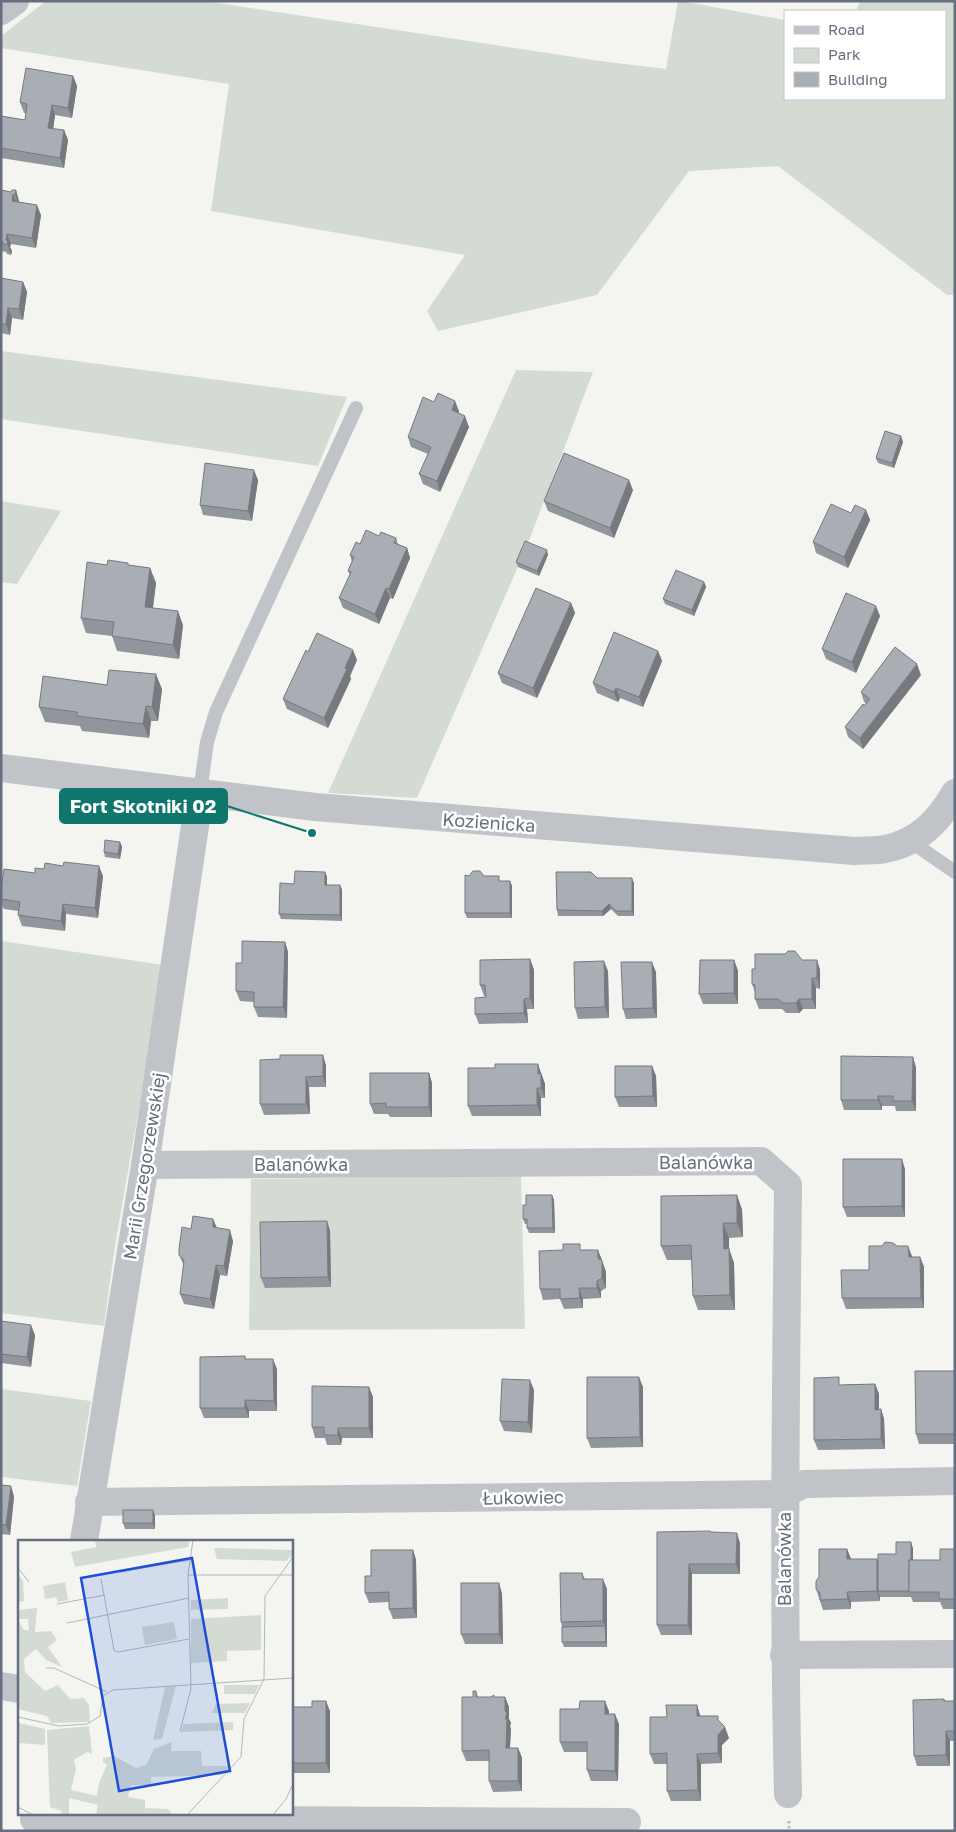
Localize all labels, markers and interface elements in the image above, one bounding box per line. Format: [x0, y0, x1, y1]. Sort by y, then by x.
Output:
legend [784, 10, 946, 100]
text: Road [828, 20, 865, 38]
text: Park [828, 45, 861, 63]
text: Building [828, 70, 888, 88]
callout: Fort Skotniki 02 [60, 789, 227, 823]
text: Fort Skotniki 02 [70, 794, 216, 817]
street label: Kozienicka [442, 808, 536, 836]
street label: Marii Grzegorzewskiej [118, 1071, 170, 1261]
street label: Balanówka [659, 1151, 753, 1173]
street label: Balanówka [254, 1153, 348, 1175]
street label: Łukowiec [482, 1485, 564, 1509]
street label: Balanówka [773, 1512, 795, 1606]
inset map [18, 1540, 292, 1814]

